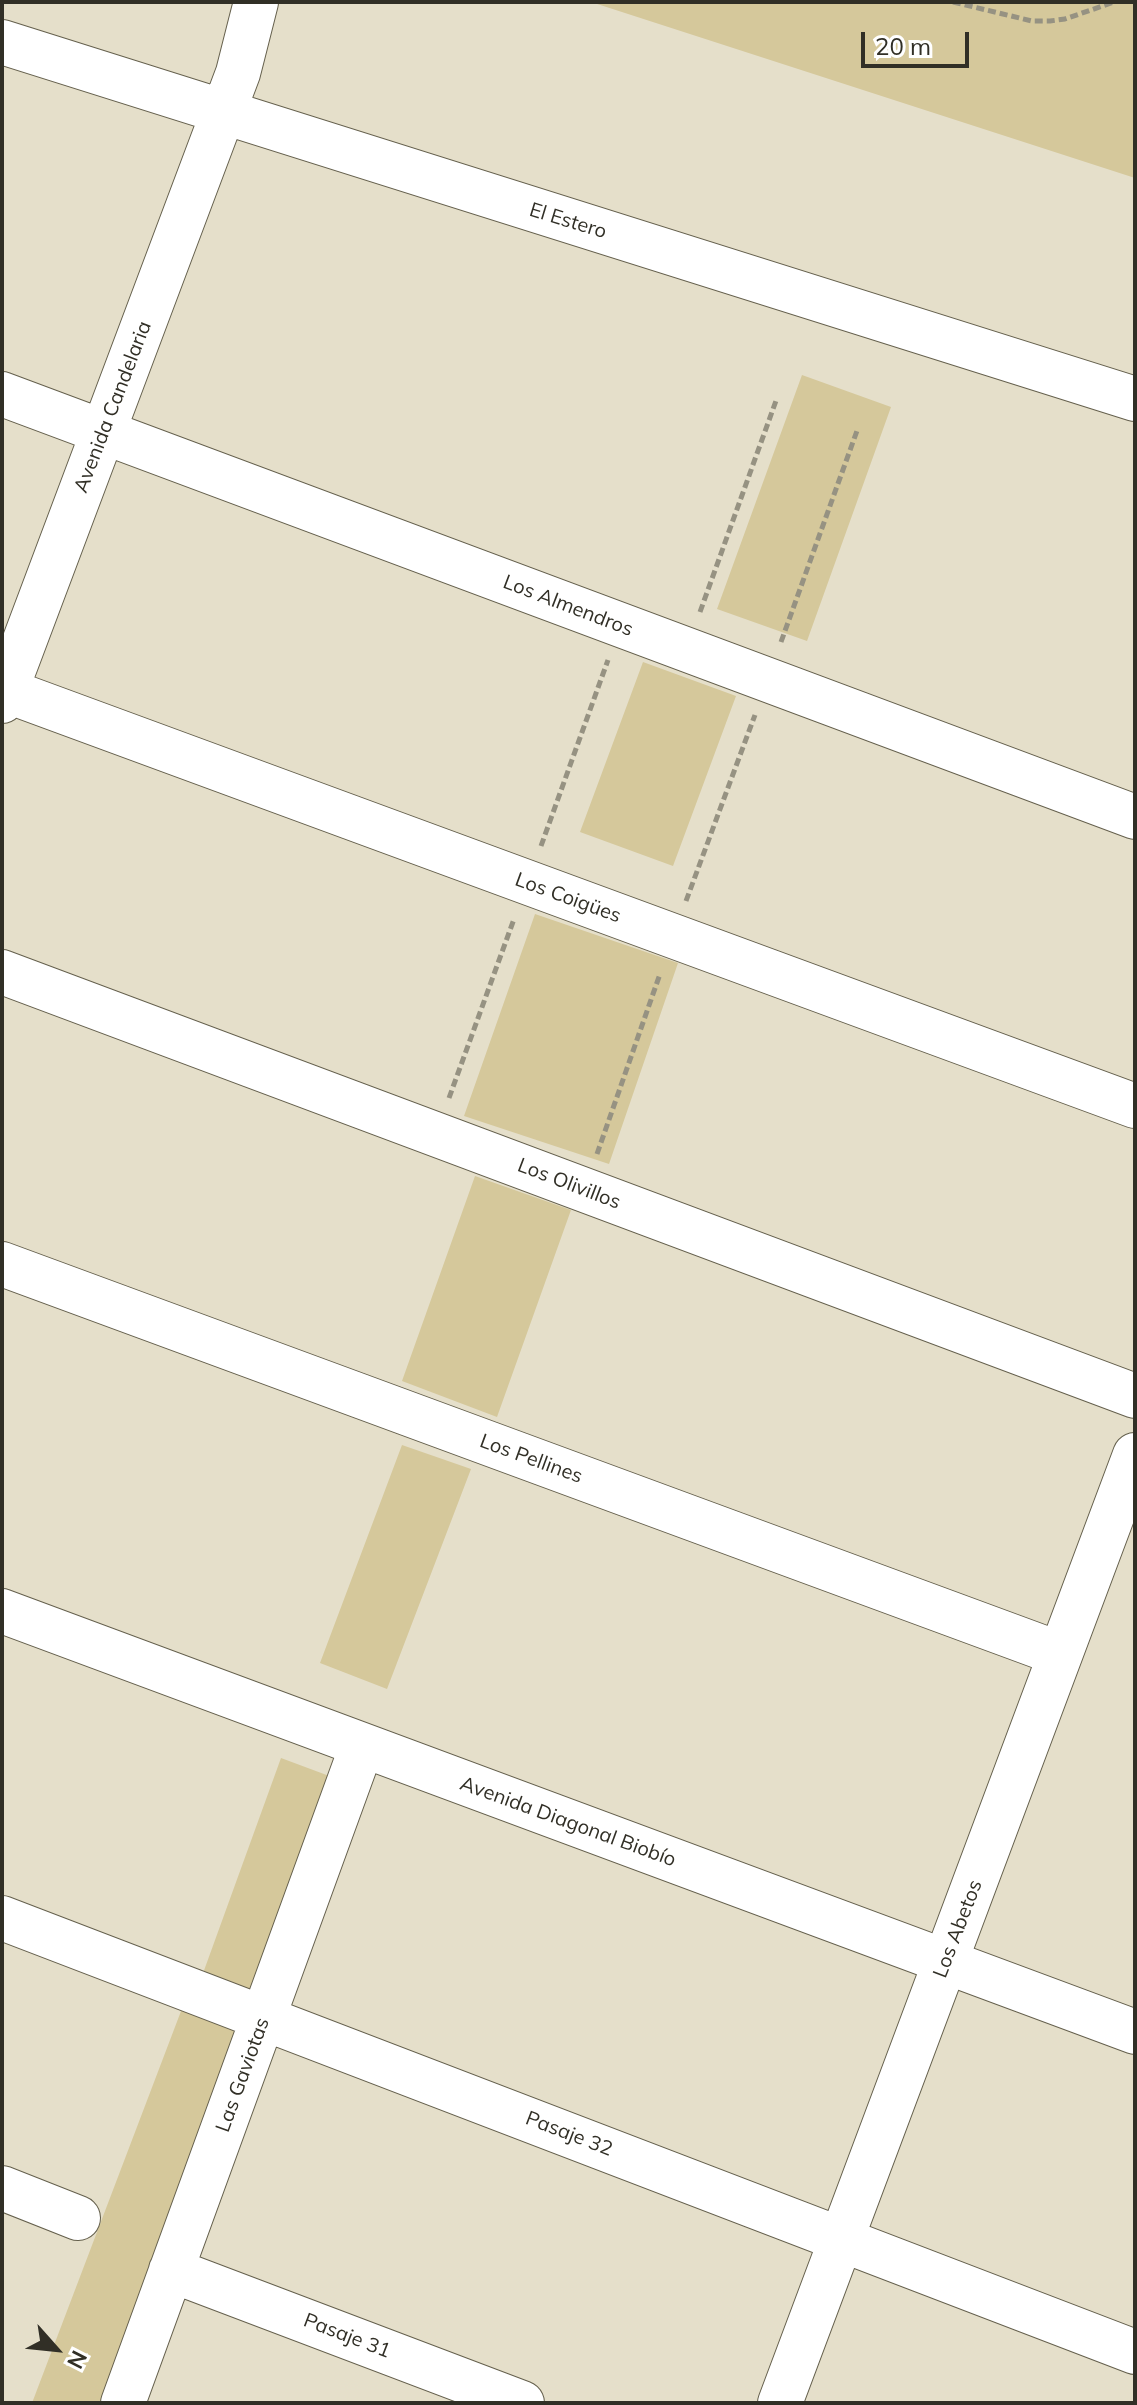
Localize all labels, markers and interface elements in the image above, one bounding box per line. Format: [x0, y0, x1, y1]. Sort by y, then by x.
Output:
scale bar [865, 16, 973, 66]
text: 20 m [875, 31, 931, 61]
street label: El Estero [526, 198, 610, 244]
street label: Avenida Candelaria [69, 318, 157, 496]
street label: Los Almendros [500, 570, 636, 642]
street label: Los Coigües [512, 868, 624, 928]
street label: Los Olivillos [514, 1153, 624, 1215]
street label: Los Pellines [476, 1429, 586, 1489]
street label: Avenida Diagonal Biobío [457, 1772, 679, 1872]
street label: Los Abetos [928, 1877, 988, 1981]
street label: Las Gaviotas [211, 2014, 275, 2136]
street label: Pasaje 32 [522, 2106, 616, 2162]
street label: Pasaje 31 [300, 2308, 394, 2364]
north arrow [16, 2309, 96, 2389]
text: N [61, 2346, 94, 2374]

